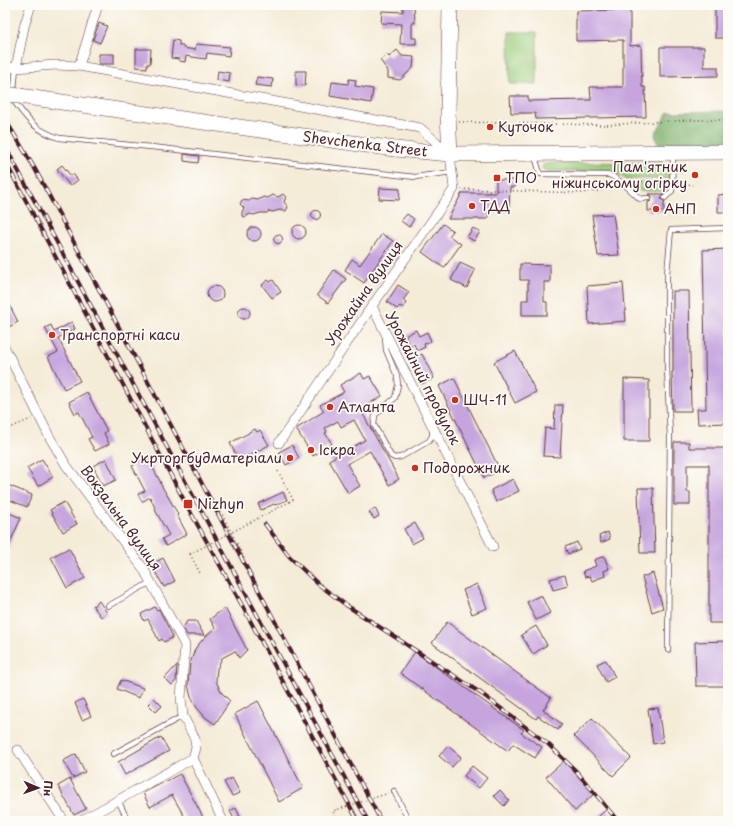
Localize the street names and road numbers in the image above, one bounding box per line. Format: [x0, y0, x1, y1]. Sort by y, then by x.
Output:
street label: Shevchenka Street [302, 125, 429, 162]
street label: Урожайна вулиця [320, 236, 408, 349]
street label: Урожайний провулок [381, 307, 467, 449]
street label: Вокзальна вулиця [76, 461, 167, 575]

